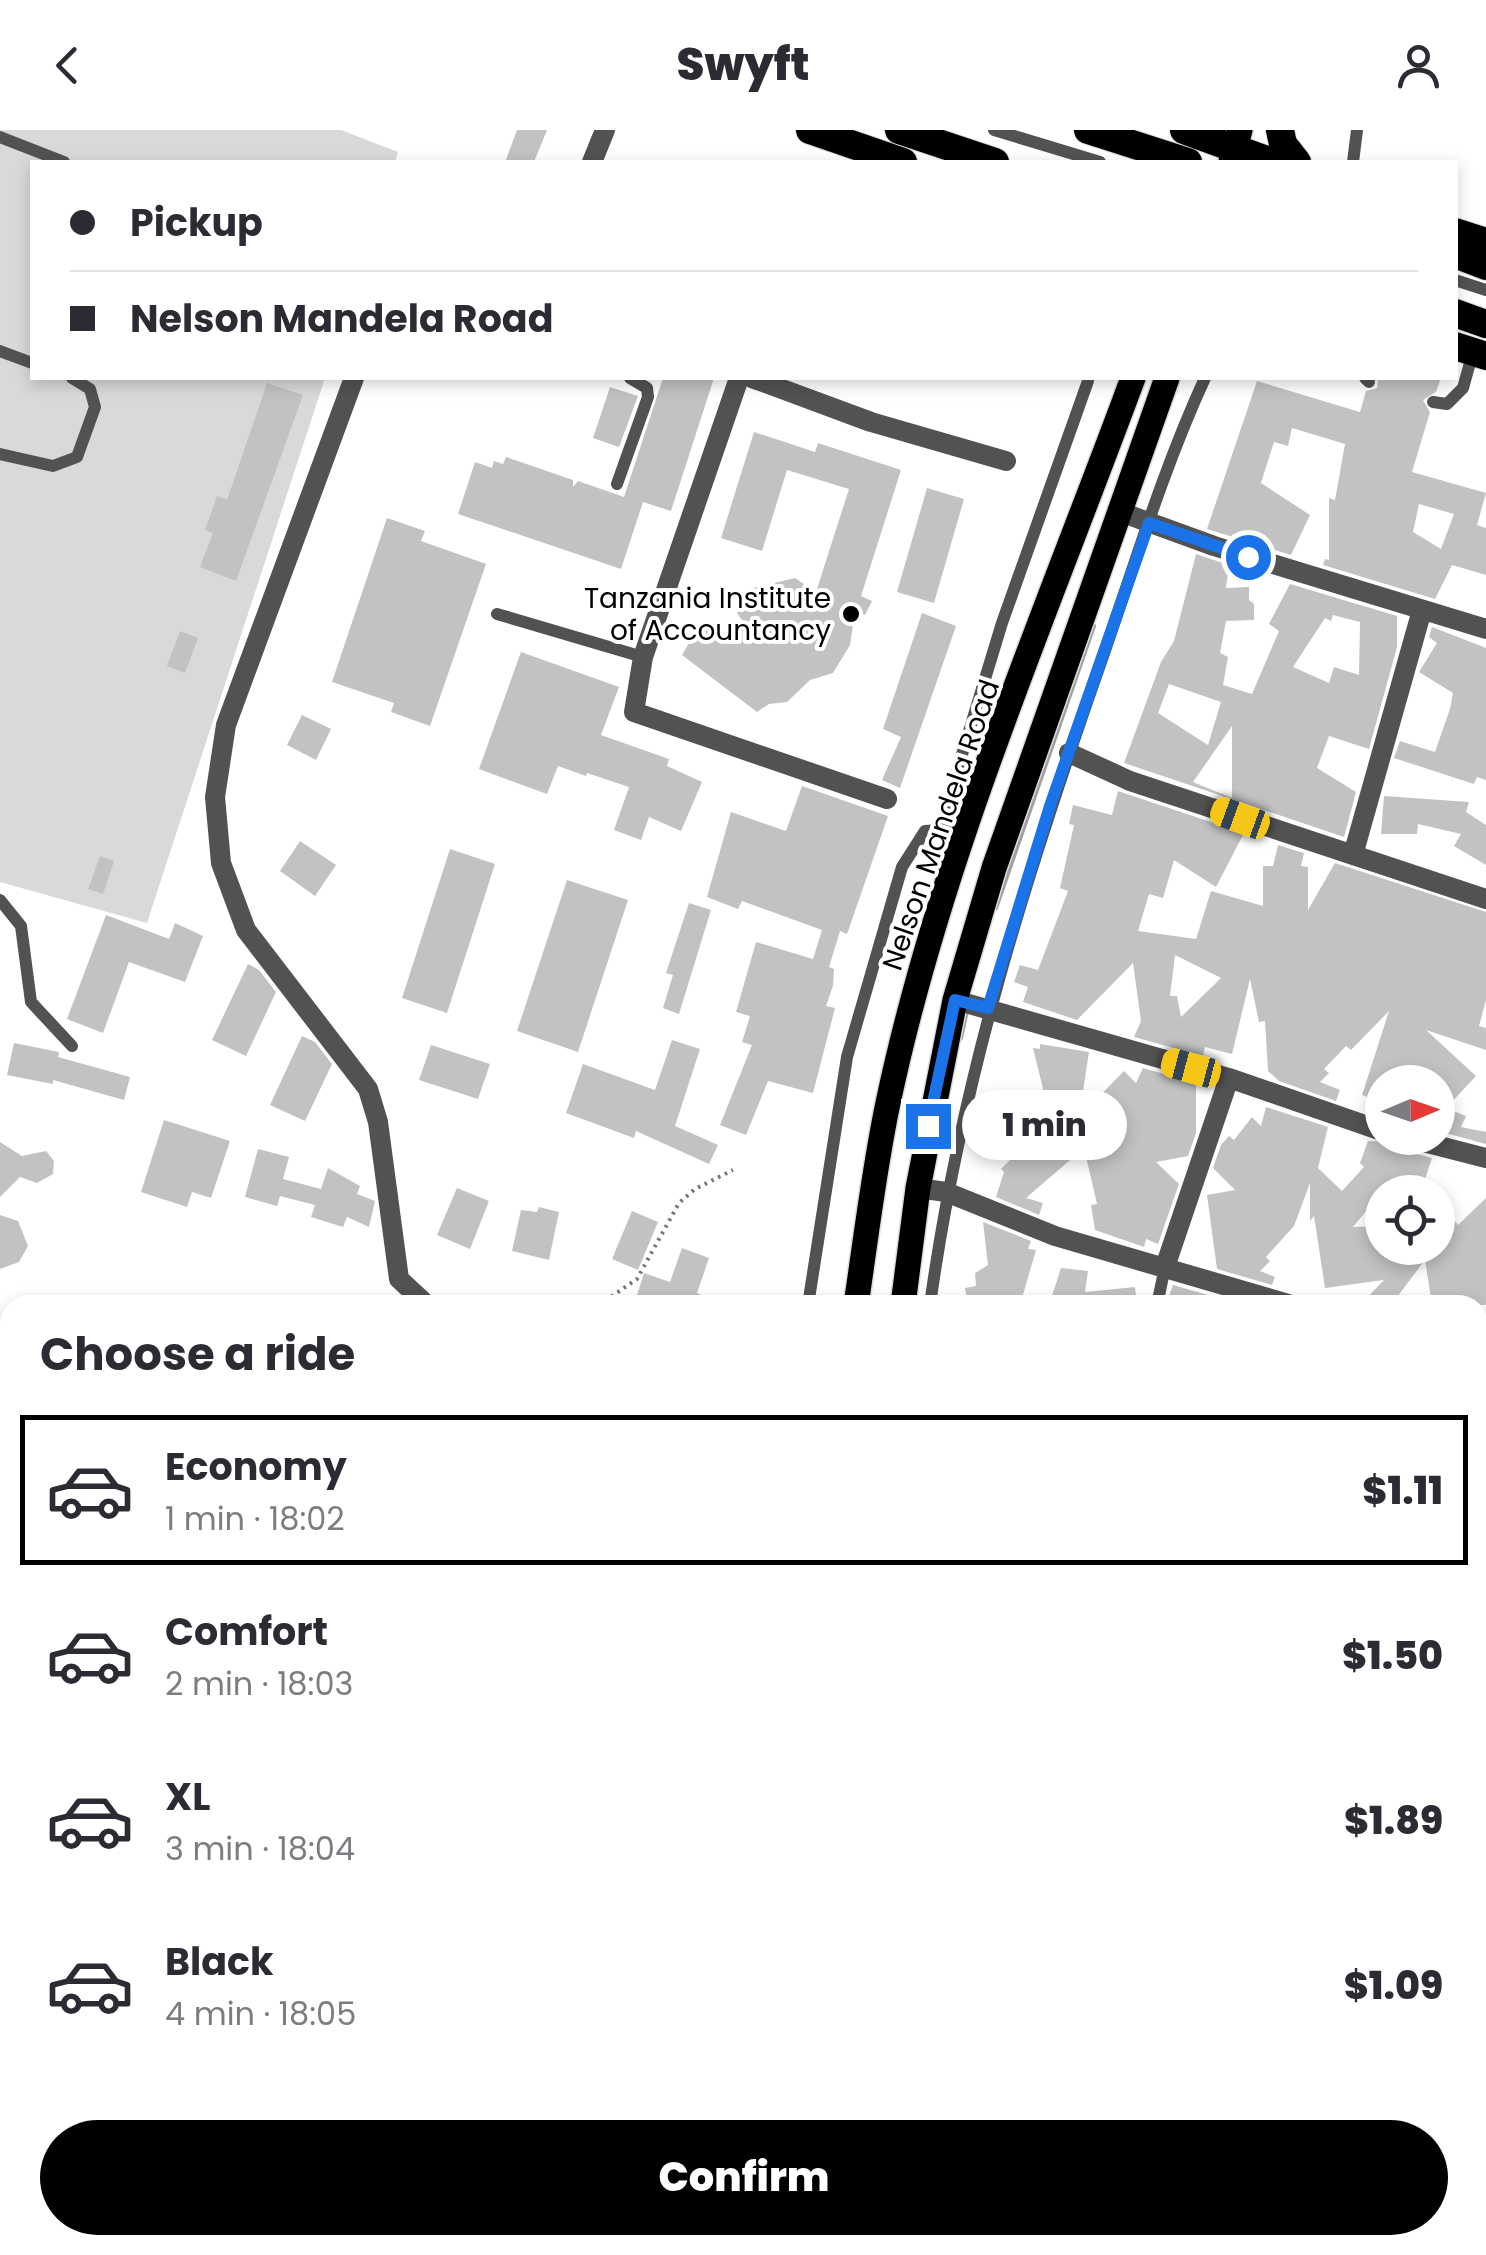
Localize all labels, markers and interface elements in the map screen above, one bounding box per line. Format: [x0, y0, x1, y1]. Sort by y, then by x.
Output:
text: Swyft [677, 33, 809, 96]
icon: back [40, 38, 95, 93]
icon: person [1391, 38, 1446, 93]
text: Pickup [130, 196, 263, 249]
text: Nelson Mandela Road [130, 292, 553, 345]
route start [1226, 535, 1271, 580]
place label: Tanzania Institute of Accountancy [584, 579, 831, 650]
marker: Tanzania Institute of Accountancy [840, 603, 862, 625]
street label: Nelson Mandela Road [873, 674, 1009, 976]
car [1207, 794, 1273, 842]
car [1158, 1046, 1224, 1090]
north arrow [1365, 1065, 1455, 1155]
map controls [1365, 1065, 1455, 1265]
callout: 1 min [963, 1091, 1128, 1161]
text: 1 min [1002, 1102, 1087, 1147]
route end [906, 1104, 951, 1149]
button: locate [1365, 1175, 1455, 1265]
text: Choose a ride [40, 1323, 355, 1386]
text: Economy [165, 1440, 347, 1493]
icon: car [45, 1445, 135, 1535]
text: $1.11 [1362, 1464, 1443, 1517]
text: 1 min · 18:02 [165, 1496, 345, 1541]
text: Comfort [165, 1605, 328, 1658]
icon: car [45, 1610, 135, 1700]
text: $1.50 [1342, 1629, 1443, 1682]
text: 2 min · 18:03 [165, 1661, 353, 1706]
text: XL [165, 1770, 210, 1823]
icon: car [45, 1775, 135, 1865]
text: $1.89 [1344, 1794, 1443, 1847]
text: 3 min · 18:04 [165, 1826, 355, 1871]
text: Black [165, 1935, 274, 1988]
icon: car [45, 1940, 135, 2030]
text: $1.09 [1344, 1959, 1443, 2012]
text: 4 min · 18:05 [165, 1991, 356, 2036]
button: Confirm [40, 2120, 1448, 2235]

